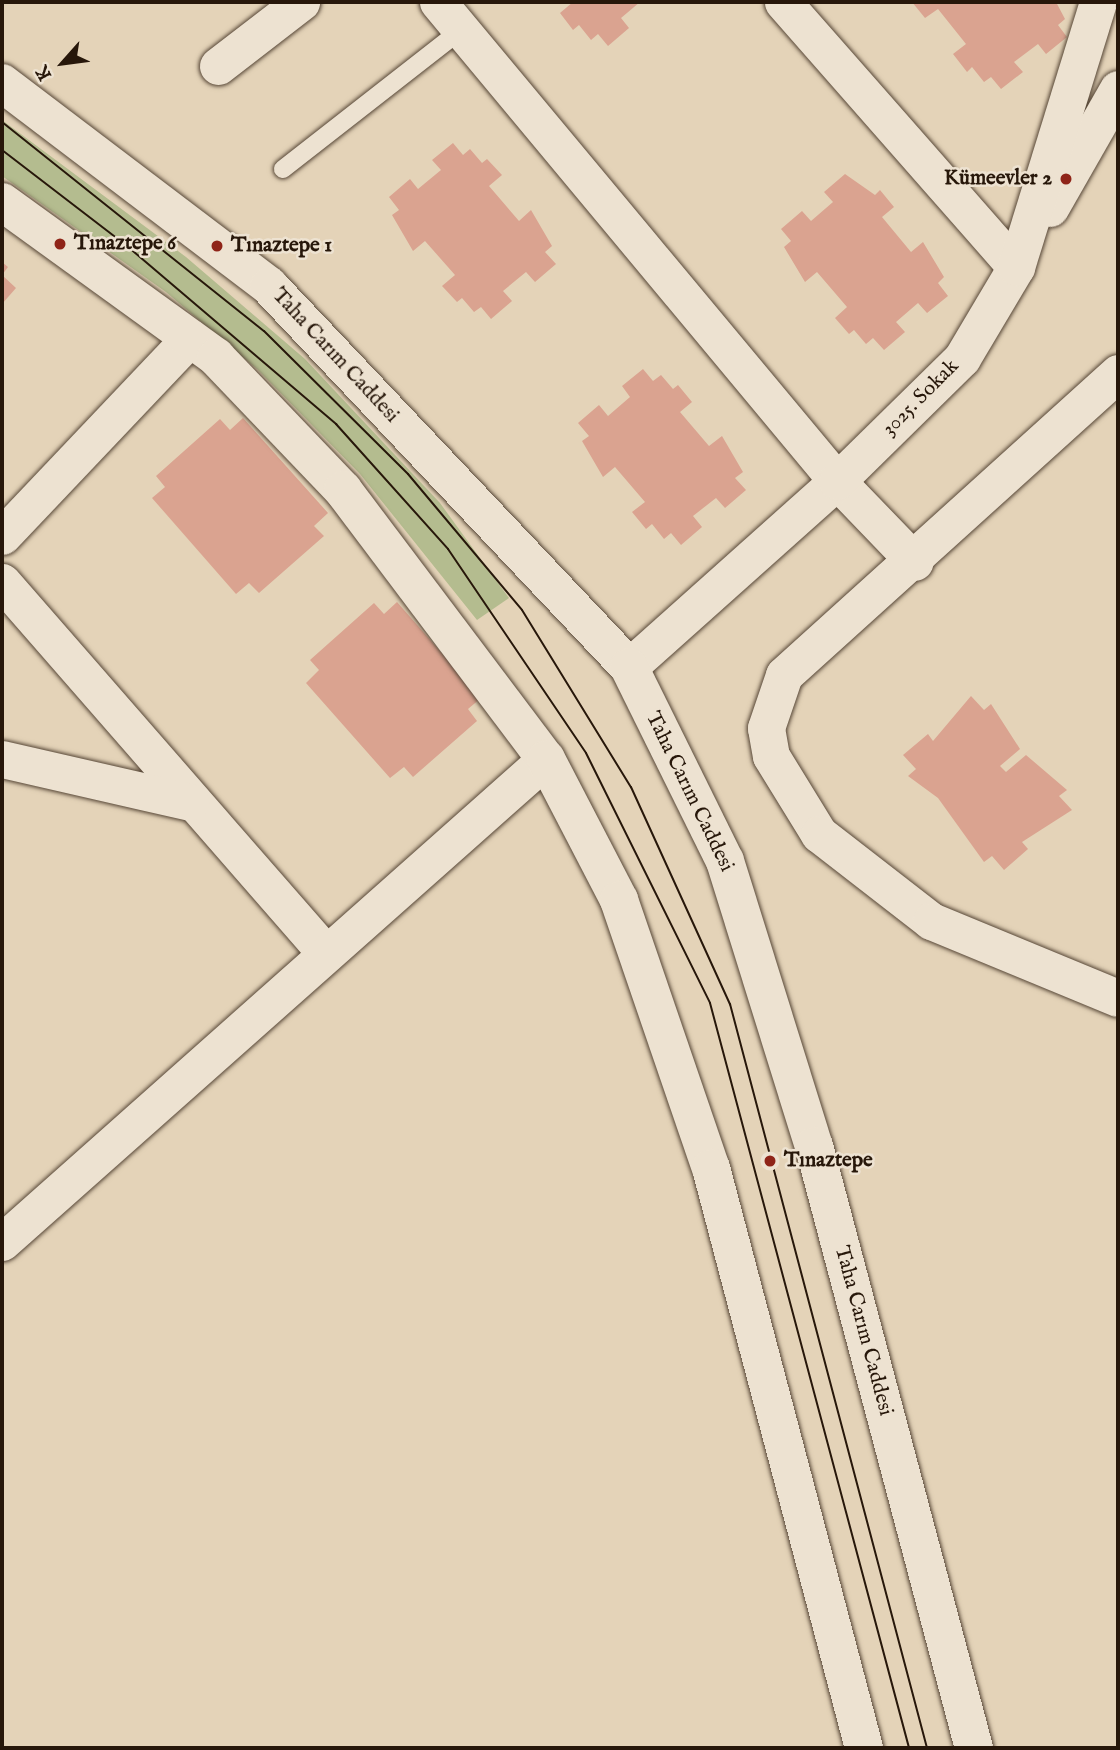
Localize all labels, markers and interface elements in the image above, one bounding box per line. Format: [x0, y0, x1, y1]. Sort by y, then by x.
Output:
north arrow [28, 28, 98, 98]
text: K [31, 61, 58, 85]
place label: Kümeevler 2 [944, 166, 1052, 192]
marker: Kümeevler 2 [1058, 171, 1074, 187]
place label: Tınaztepe 6 [74, 231, 176, 257]
place label: Tınaztepe 1 [231, 233, 332, 259]
marker: Tınaztepe 6 [52, 236, 68, 252]
marker: Tınaztepe 1 [209, 238, 225, 254]
street label: Taha Carım Caddesi [266, 283, 404, 429]
street label: 3025. Sokak [877, 354, 965, 442]
street label: Taha Carım Caddesi [639, 708, 739, 876]
place label: Tınaztepe [784, 1148, 873, 1174]
marker: Tınaztepe [762, 1153, 778, 1169]
street label: Taha Carım Caddesi [828, 1243, 898, 1419]

